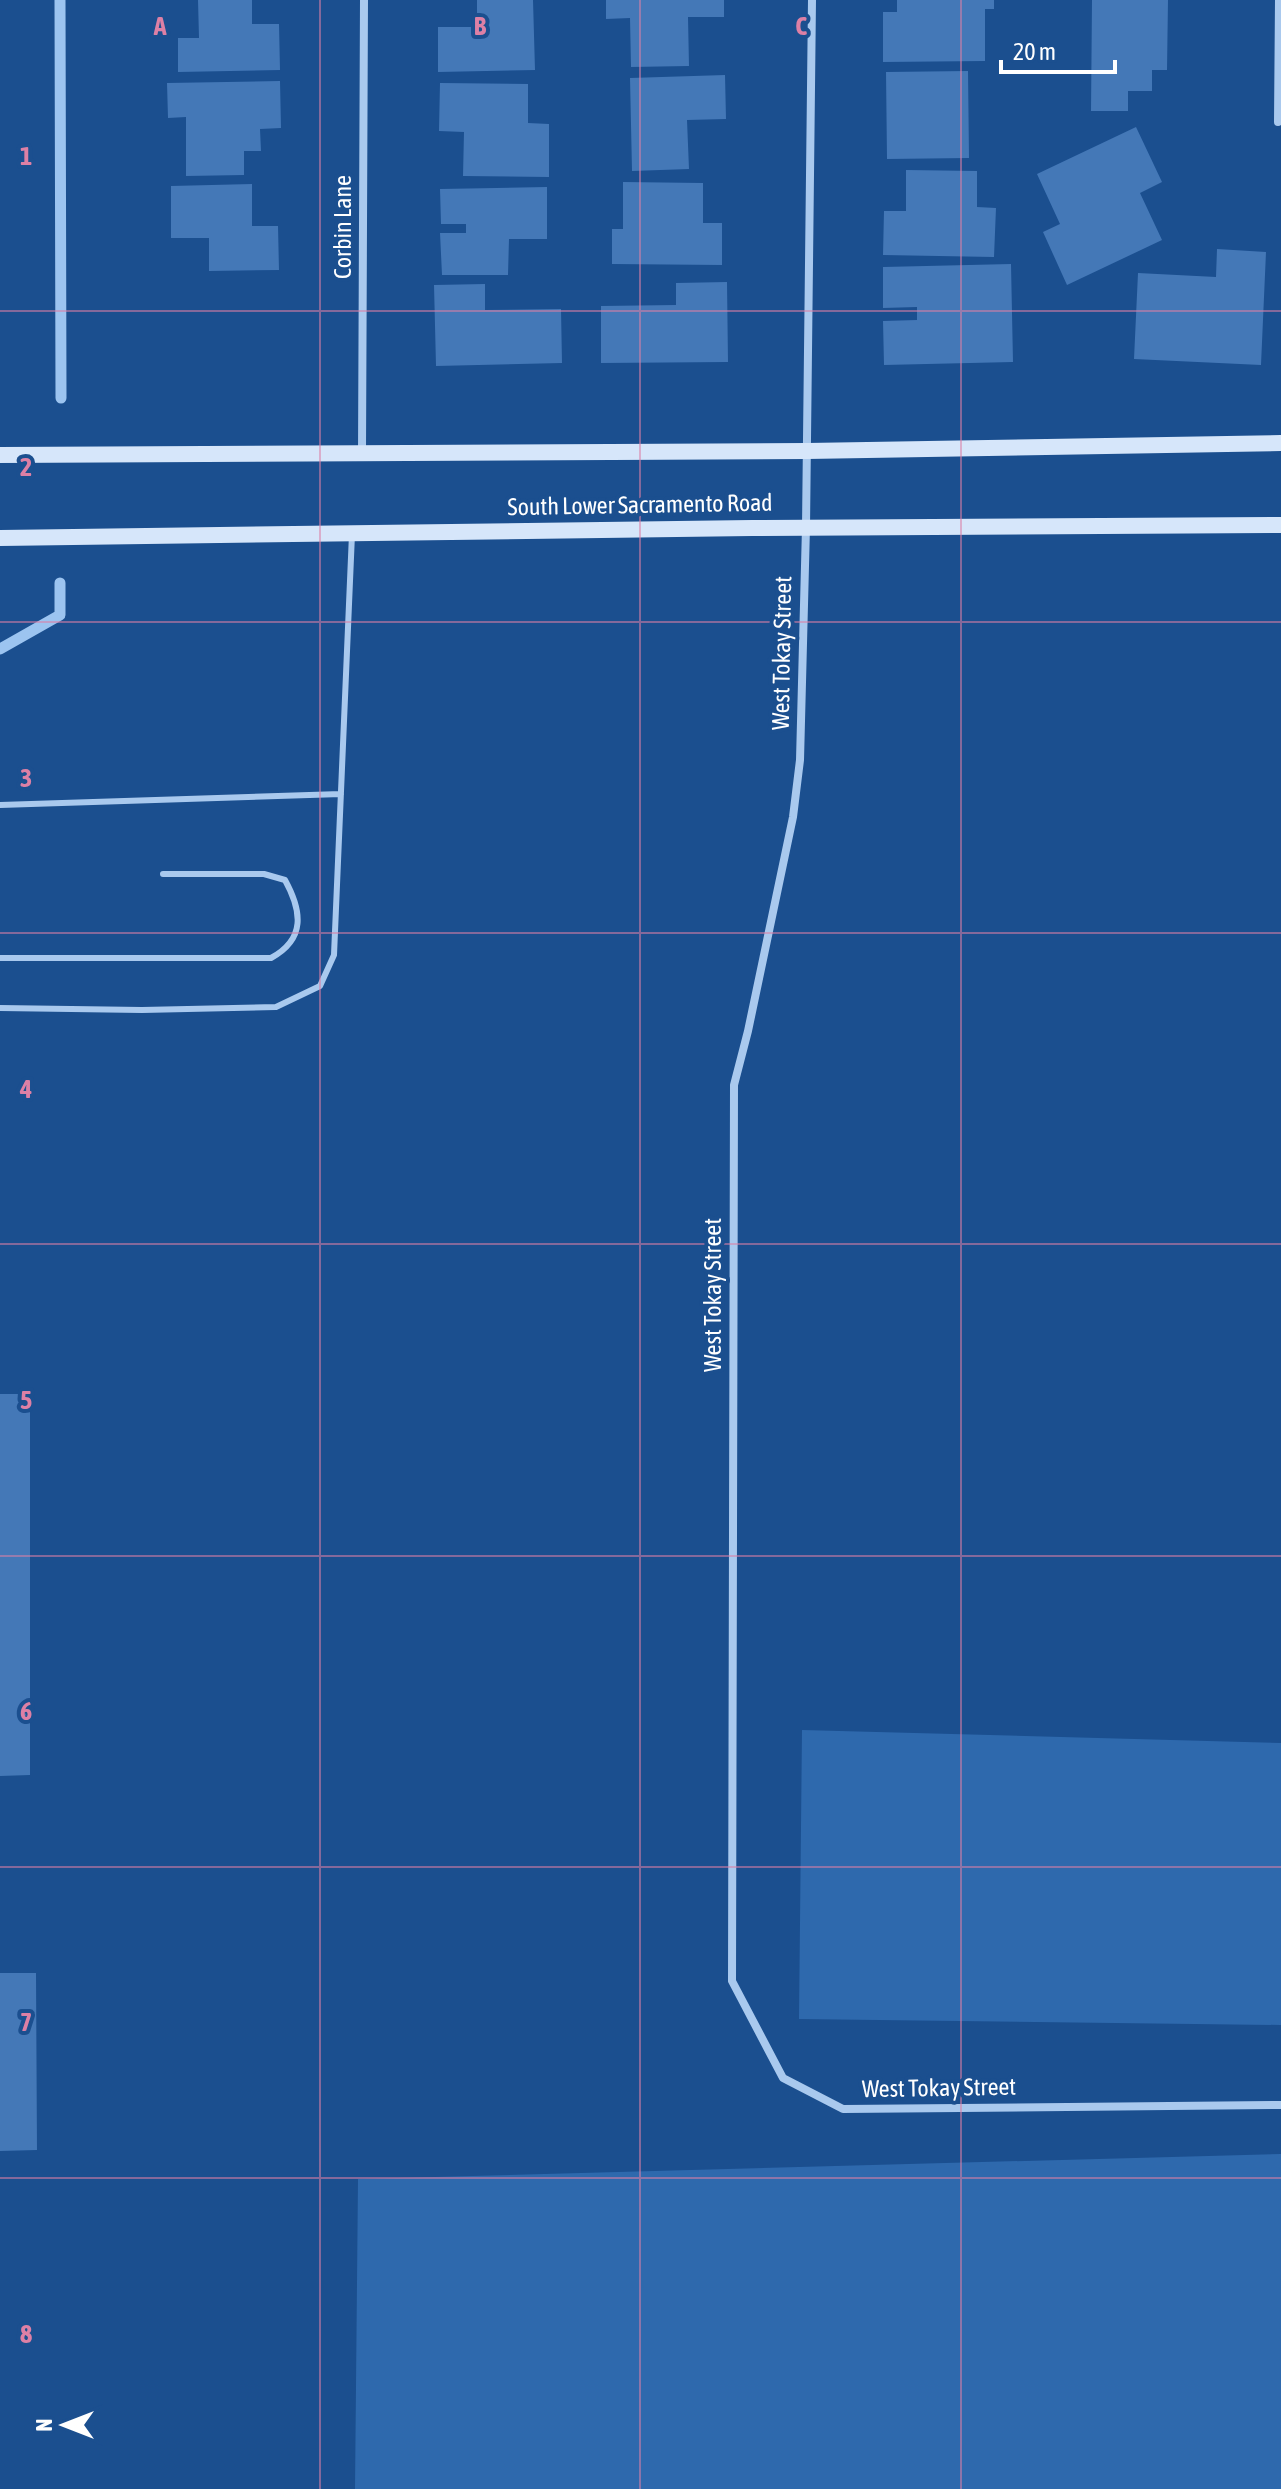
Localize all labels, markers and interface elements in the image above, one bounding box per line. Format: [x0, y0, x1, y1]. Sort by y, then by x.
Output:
text: A [153, 11, 167, 41]
text: B [474, 11, 487, 41]
text: C [795, 11, 807, 41]
scale bar [1001, 24, 1115, 74]
text: 20 m [1013, 38, 1056, 65]
text: 1 [20, 141, 32, 171]
street label: Corbin Lane [329, 175, 356, 279]
text: 2 [20, 452, 32, 482]
street label: South Lower Sacramento Road [507, 489, 773, 520]
street label: West Tokay Street [767, 576, 796, 730]
text: 3 [20, 763, 32, 793]
text: 4 [19, 1074, 32, 1104]
street label: West Tokay Street [699, 1218, 726, 1372]
text: 5 [20, 1385, 32, 1415]
text: 6 [20, 1696, 32, 1726]
text: 7 [20, 2007, 32, 2037]
street label: West Tokay Street [862, 2073, 1016, 2102]
text: 8 [20, 2319, 32, 2349]
north arrow [24, 2385, 104, 2465]
text: N [31, 2419, 57, 2431]

